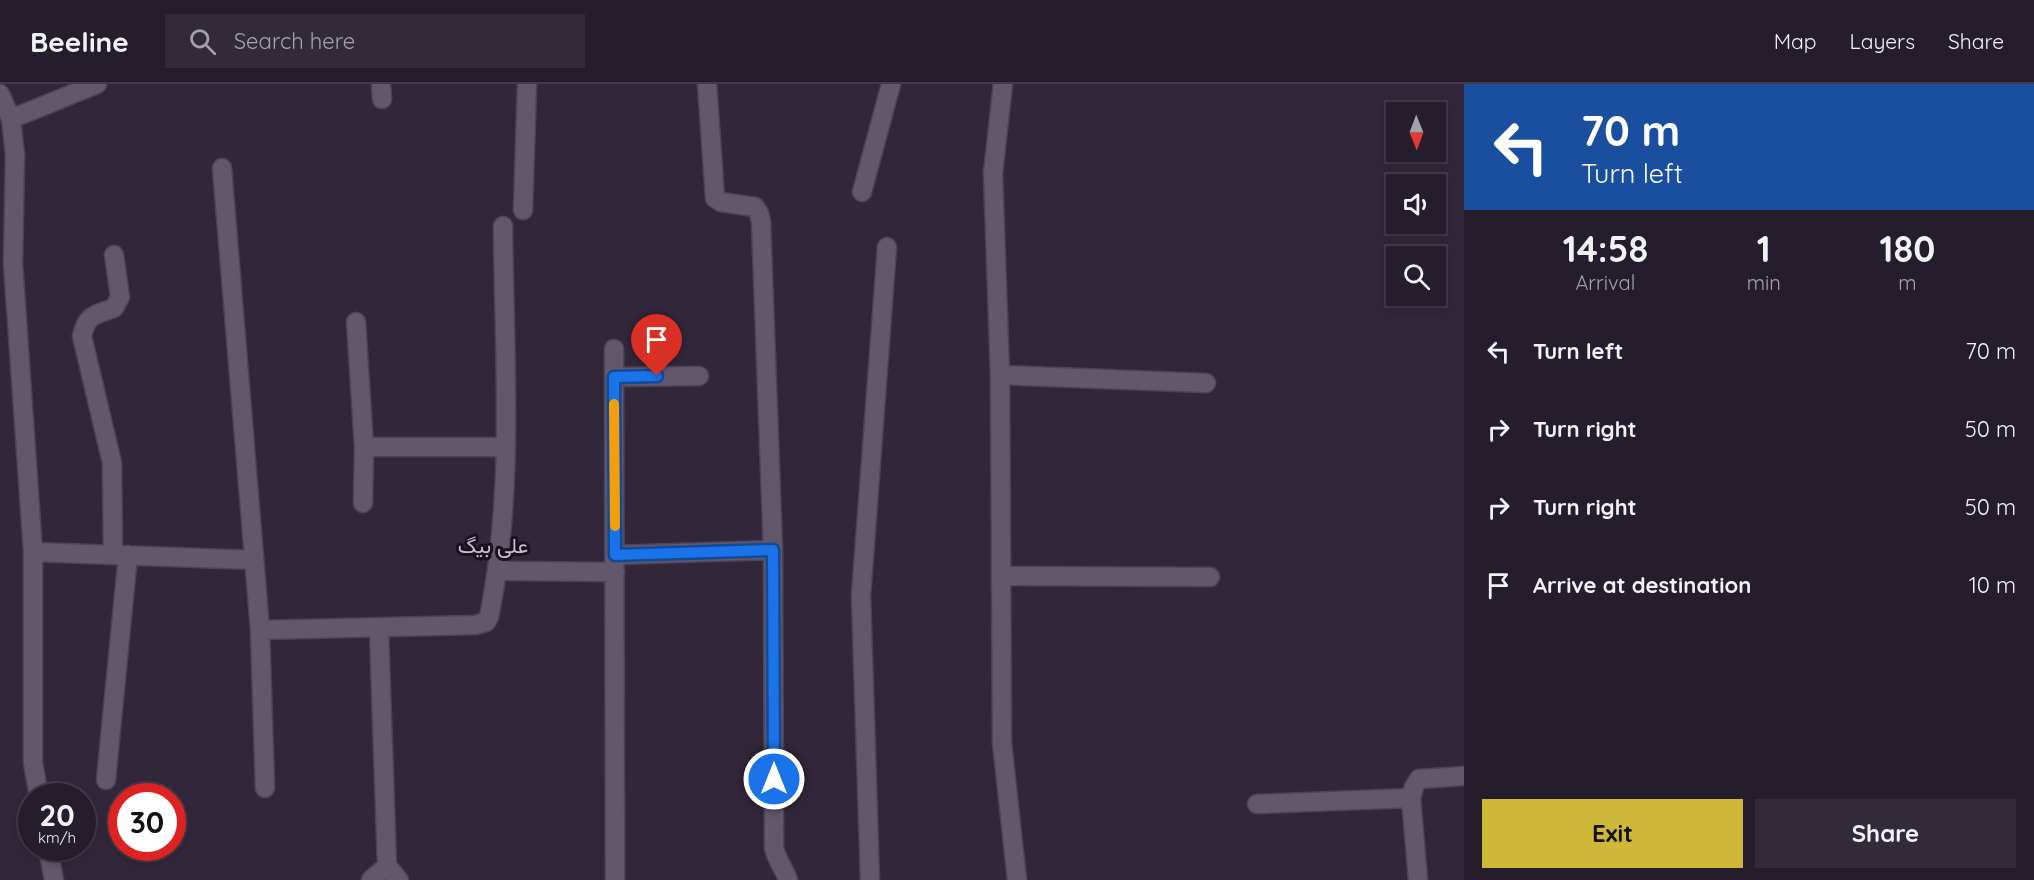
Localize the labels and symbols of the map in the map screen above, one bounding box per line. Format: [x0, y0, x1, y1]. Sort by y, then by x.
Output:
north arrow [1386, 102, 1446, 162]
pin [631, 314, 682, 376]
district label: علی بیگ [458, 532, 528, 558]
position arrow [742, 747, 806, 811]
speed limit sign: 30 [108, 783, 186, 861]

